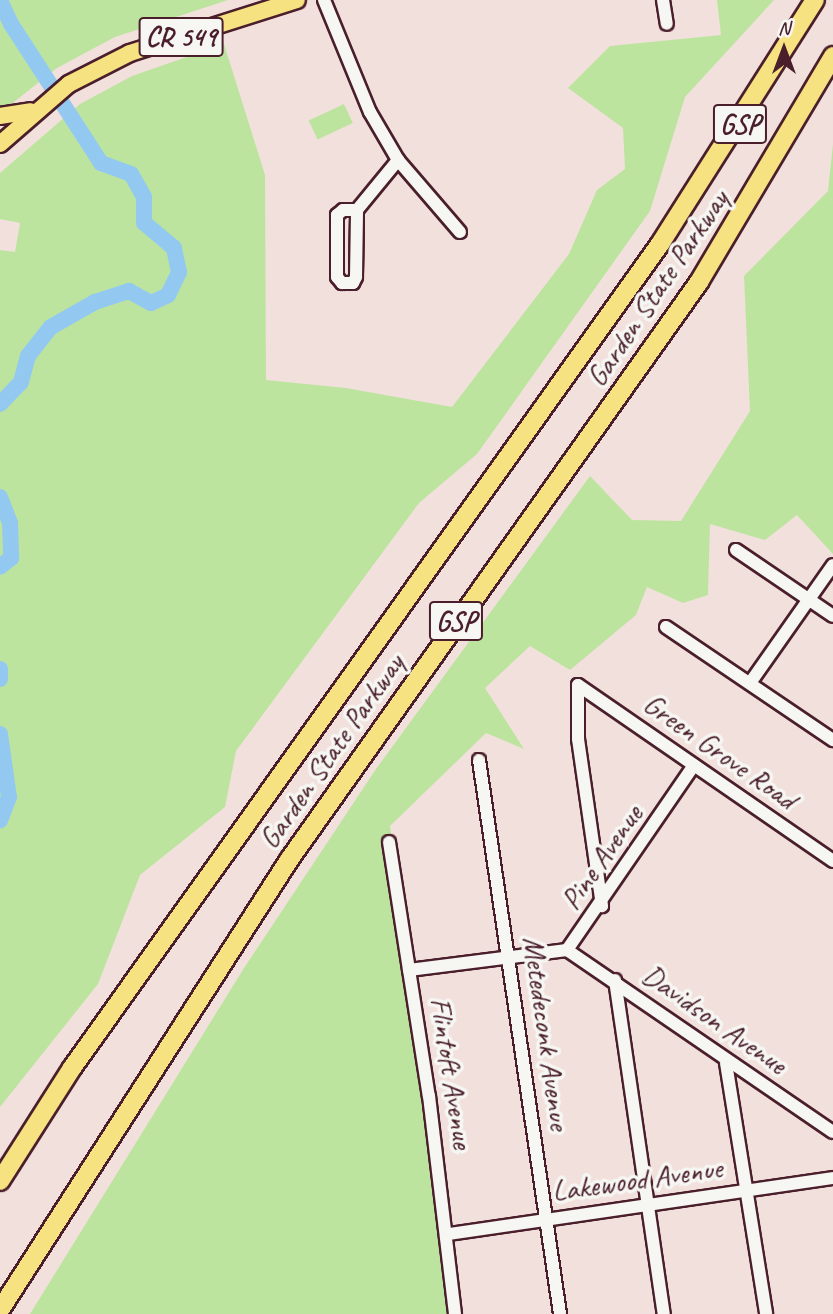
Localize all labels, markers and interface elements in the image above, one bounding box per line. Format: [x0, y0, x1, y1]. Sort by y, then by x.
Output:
road number: CR 549 [137, 12, 225, 61]
north arrow [749, 14, 819, 84]
text: N [778, 16, 790, 40]
road number: GSP [712, 100, 768, 148]
street label: Garden State Parkway [577, 182, 737, 394]
road number: GSP [428, 596, 484, 646]
street label: Garden State Parkway [250, 646, 412, 856]
street label: Green Grove Road [636, 685, 804, 817]
street label: Pine Avenue [552, 798, 650, 916]
street label: Metedeconk Avenue [516, 934, 578, 1132]
street label: Davidson Avenue [636, 956, 794, 1082]
street label: Flintoft Avenue [422, 995, 482, 1151]
street label: Lakewood Avenue [550, 1149, 724, 1209]

